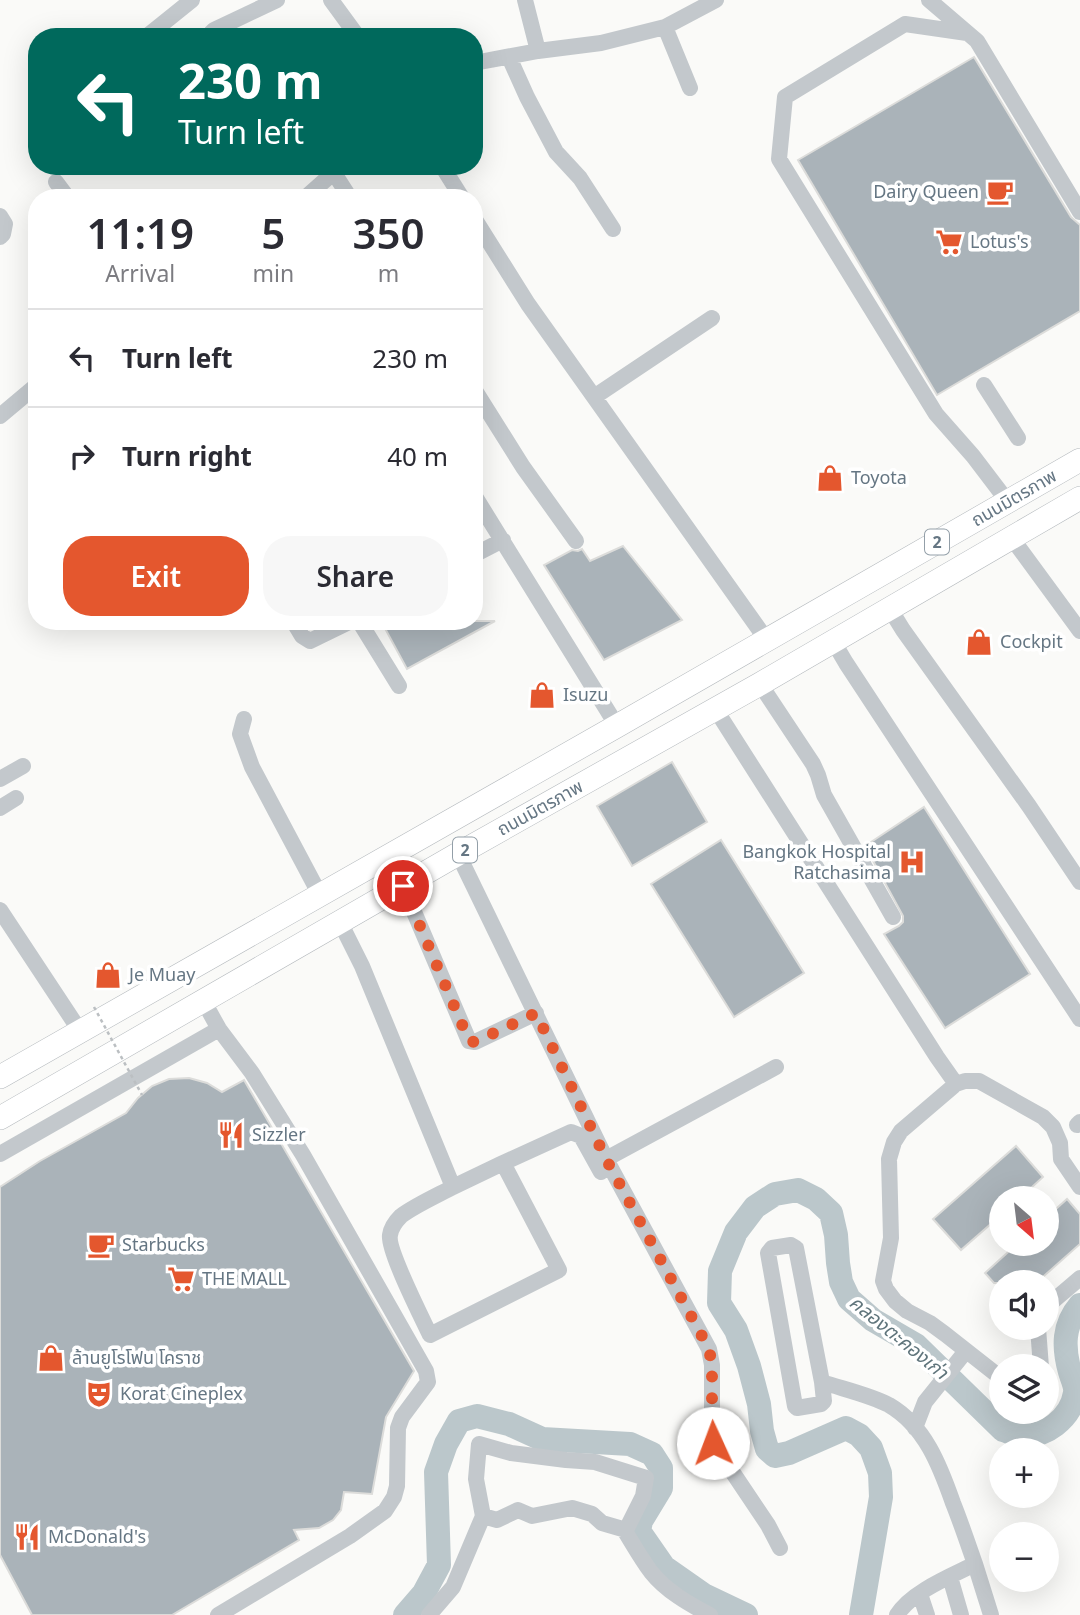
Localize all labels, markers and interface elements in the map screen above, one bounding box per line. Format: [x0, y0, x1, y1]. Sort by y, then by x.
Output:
text: 230 m [178, 47, 323, 113]
icon: left [63, 56, 154, 147]
text: Turn left [178, 110, 304, 153]
cafe icon: Dairy Queen [985, 177, 1015, 207]
place label: Dairy Queen [873, 179, 979, 203]
text: 11:19 [86, 204, 194, 261]
text: 5 [261, 204, 285, 261]
text: 350 [353, 204, 425, 261]
supermarket icon: Lotus's [934, 227, 964, 257]
place label: Lotus's [970, 229, 1029, 253]
text: Arrival [105, 257, 175, 289]
text: min [252, 257, 294, 289]
text: m [378, 257, 399, 289]
icon: left [63, 339, 101, 377]
text: Turn left [122, 340, 233, 376]
text: 230 m [372, 340, 448, 376]
icon: right [63, 437, 101, 475]
text: Turn right [122, 438, 252, 474]
text: 40 m [387, 438, 448, 474]
shop icon: Toyota [815, 463, 845, 493]
street label: ถนนมิตรภาพ [966, 463, 1061, 531]
place label: Toyota [851, 465, 907, 489]
road number: 2 [925, 530, 949, 554]
button: Exit [63, 536, 249, 616]
button: Share [263, 536, 448, 616]
shop icon: Cockpit [964, 627, 994, 657]
place label: Cockpit [1000, 629, 1063, 653]
shop icon: Isuzu [527, 680, 557, 710]
place label: Isuzu [563, 682, 608, 706]
street label: ถนนมิตรภาพ [492, 774, 587, 841]
road number: 2 [453, 838, 477, 862]
place label: Bangkok Hospital Ratchasima [742, 839, 891, 884]
hospital icon: Bangkok Hospital Ratchasima [897, 847, 927, 877]
pin [373, 856, 433, 916]
icon: arrive [384, 867, 422, 905]
shop icon: Je Muay [93, 960, 123, 990]
place label: Je Muay [127, 962, 196, 986]
restaurant icon: Sizzler [216, 1120, 246, 1150]
place label: Sizzler [252, 1122, 306, 1146]
north arrow [989, 1186, 1059, 1256]
map controls [989, 1186, 1059, 1592]
cafe icon: Starbucks [86, 1230, 116, 1260]
place label: Starbucks [122, 1232, 205, 1256]
supermarket icon: THE MALL [166, 1264, 196, 1294]
place label: THE MALL [202, 1266, 287, 1290]
button: sound [989, 1270, 1059, 1340]
water label: คลองตะคองเก่า [844, 1289, 955, 1386]
shop icon: ล้านยูโรโฟน โคราช [36, 1343, 66, 1373]
place label: ล้านยูโรโฟน โคราช [72, 1345, 201, 1370]
button: layers [989, 1354, 1059, 1424]
theatre icon: Korat Cineplex [84, 1379, 114, 1409]
place label: Korat Cineplex [120, 1381, 243, 1405]
position arrow [676, 1406, 750, 1480]
button: + [989, 1438, 1059, 1508]
restaurant icon: McDonald's [12, 1522, 42, 1552]
button: − [989, 1522, 1059, 1592]
place label: McDonald's [48, 1524, 146, 1548]

